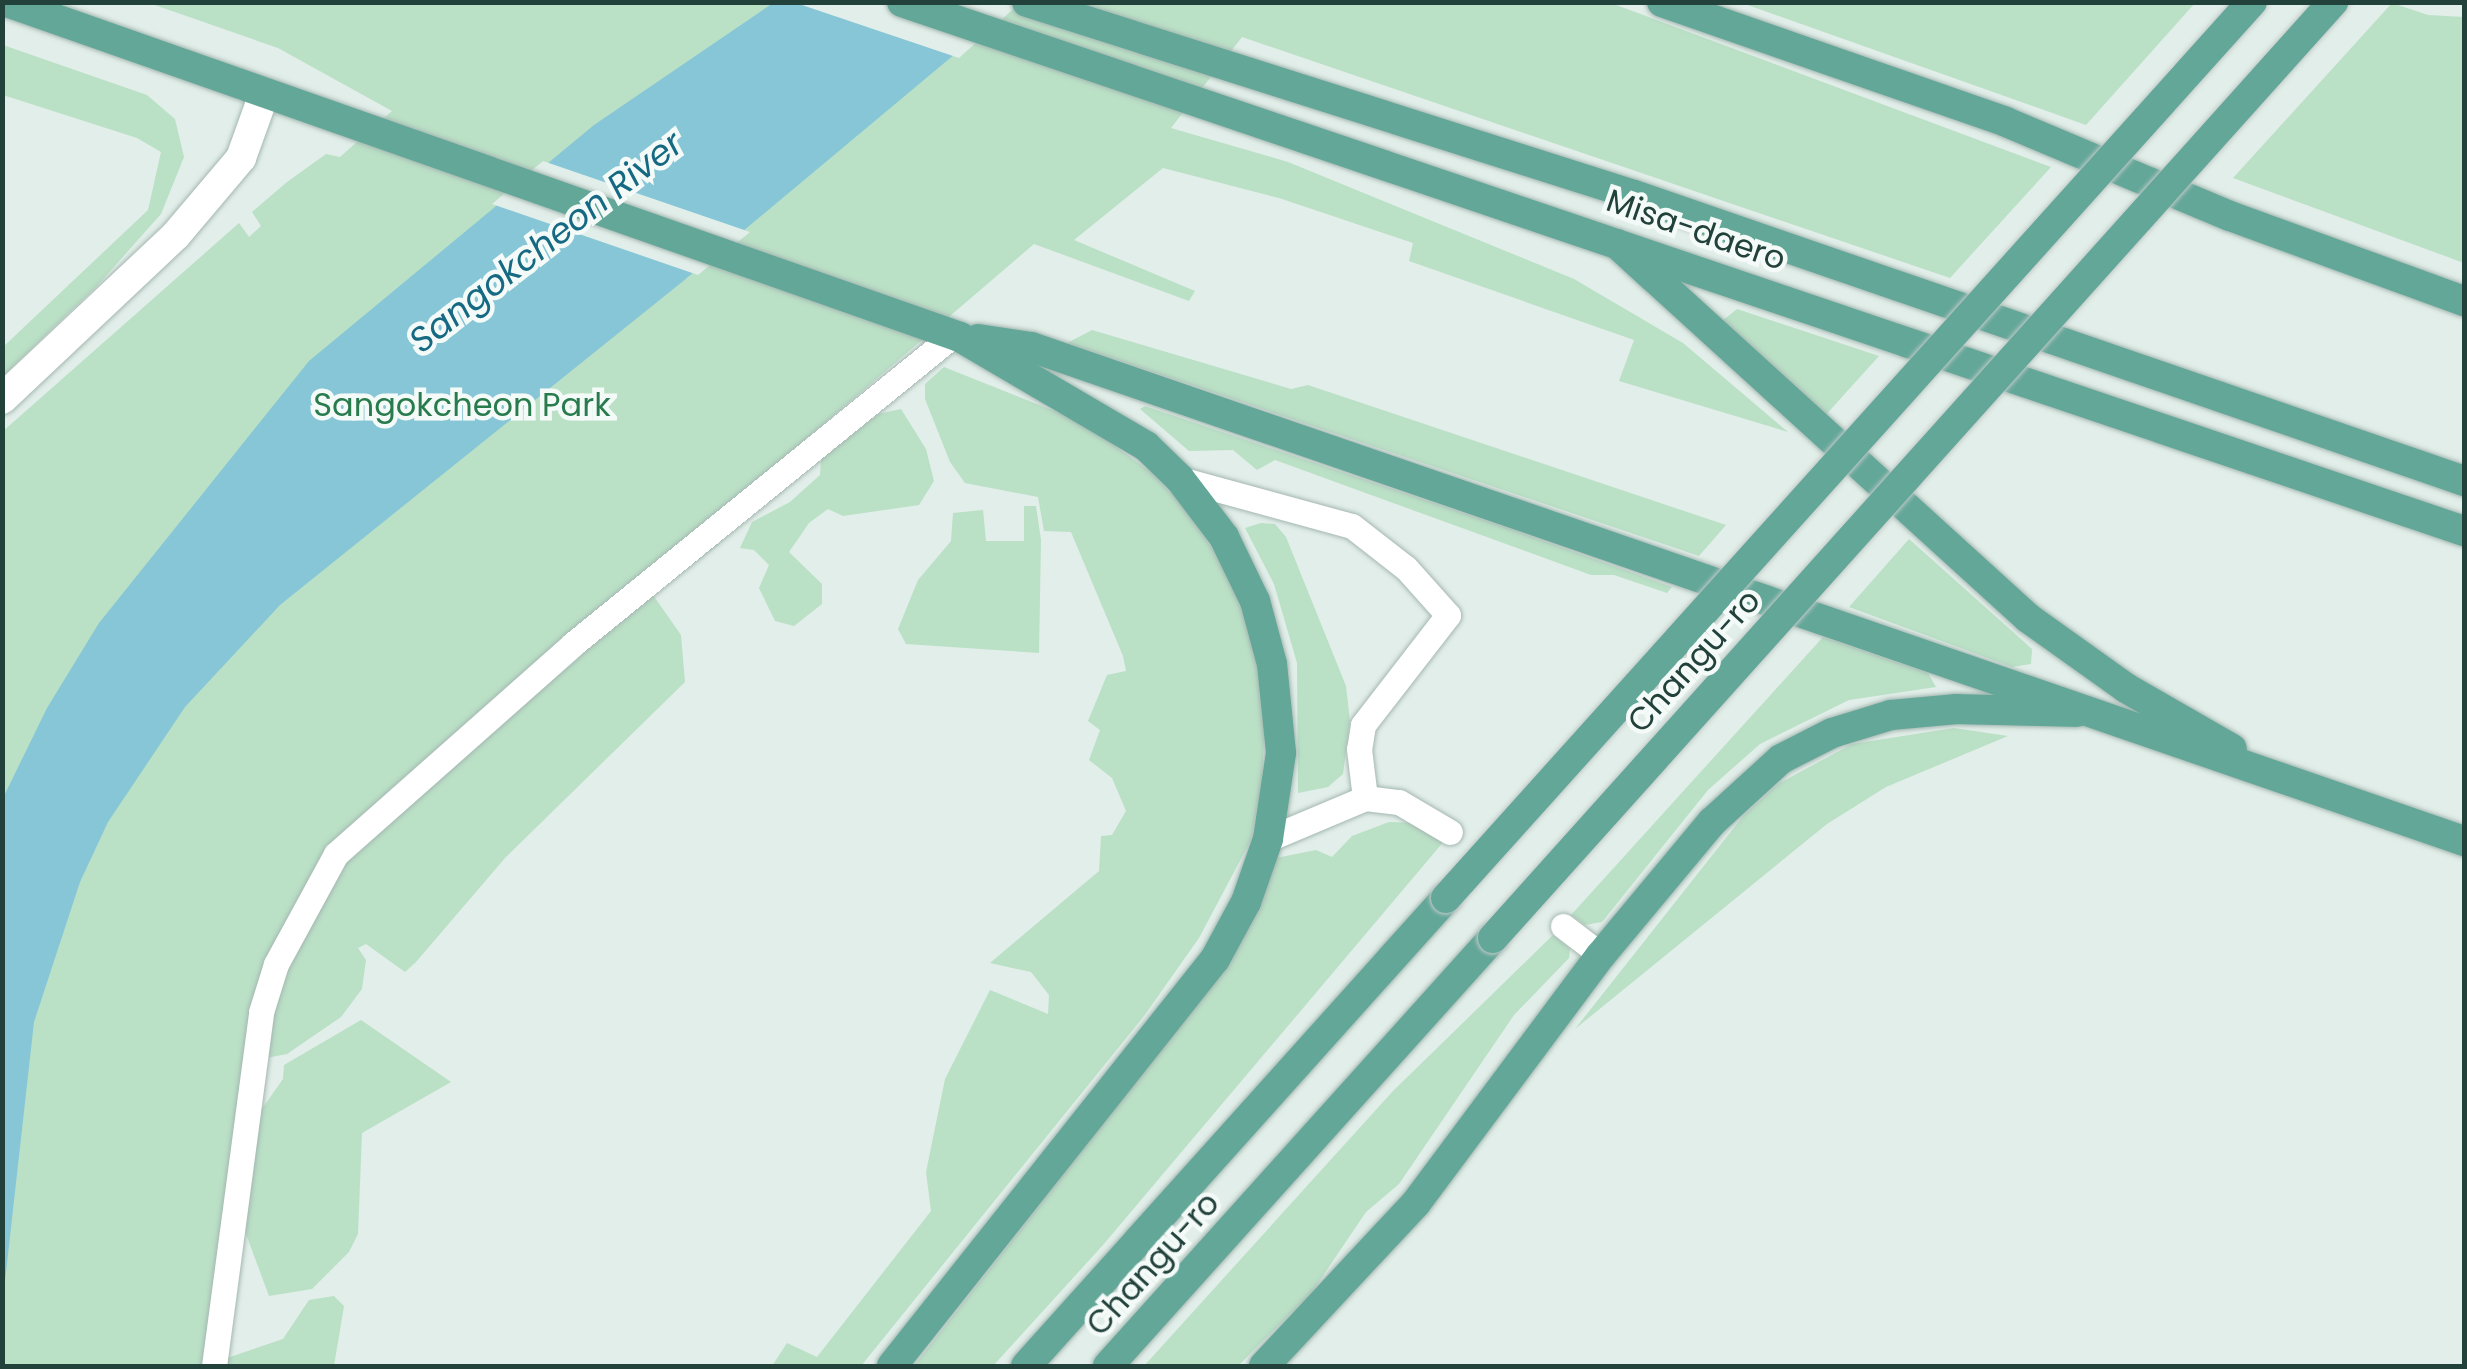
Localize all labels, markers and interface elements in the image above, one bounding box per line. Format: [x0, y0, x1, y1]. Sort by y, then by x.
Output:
water label: Sangokcheon River [401, 122, 691, 362]
street label: Misa-daero [1601, 181, 1791, 279]
park label: Sangokcheon Park [313, 386, 611, 424]
street label: Changu-ro [1620, 581, 1768, 741]
street label: Changu-ro [1079, 1184, 1227, 1344]

